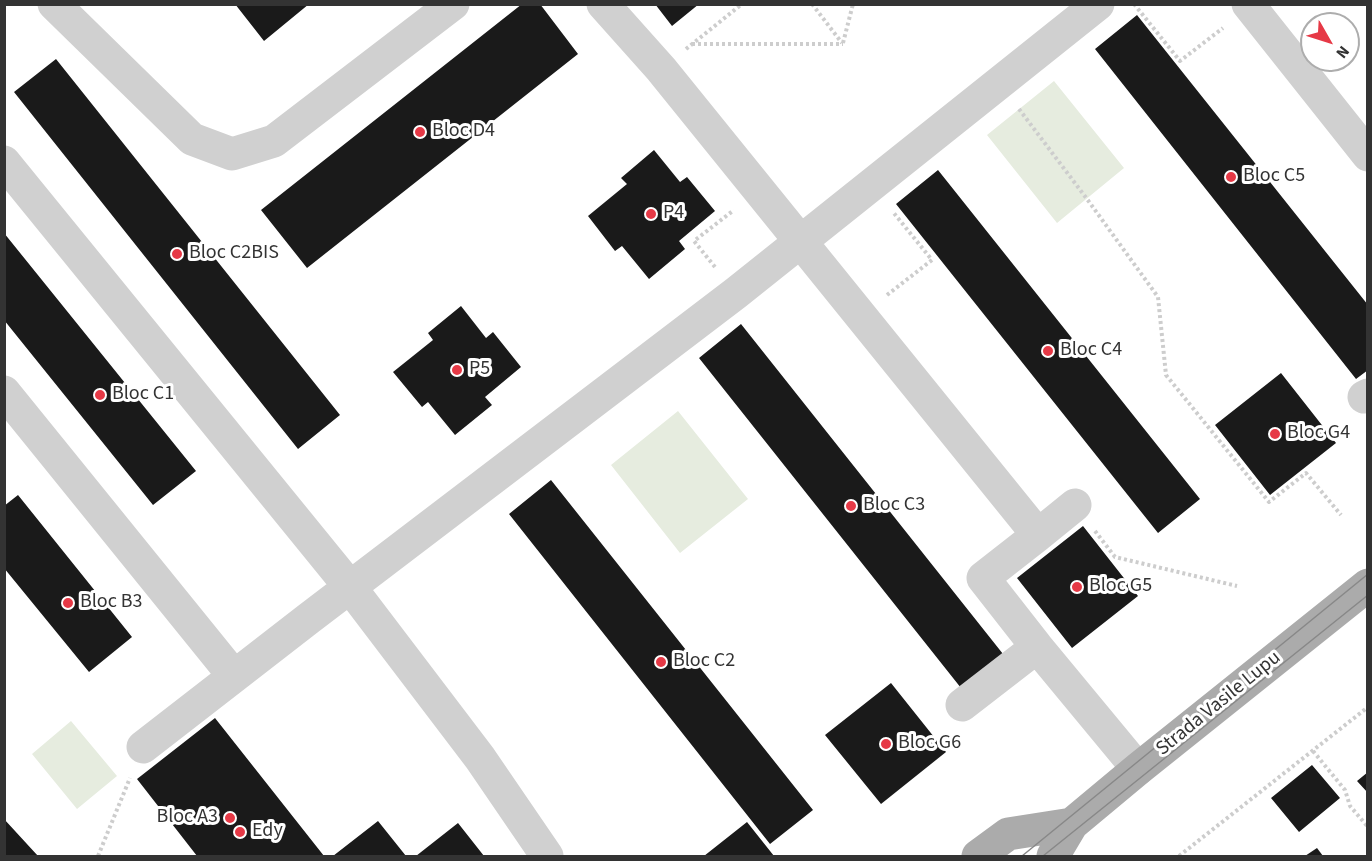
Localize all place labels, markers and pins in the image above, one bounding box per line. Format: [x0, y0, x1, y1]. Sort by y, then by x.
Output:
place label: Bloc D4 [432, 120, 495, 144]
marker: Bloc D4 [413, 125, 427, 139]
place label: Bloc C5 [1243, 165, 1305, 189]
marker: Bloc C5 [1224, 170, 1238, 184]
place label: P4 [663, 202, 684, 226]
marker: P4 [644, 207, 658, 221]
place label: Bloc C2BIS [189, 242, 279, 266]
marker: Bloc C2BIS [170, 247, 184, 261]
place label: Bloc C4 [1060, 339, 1122, 363]
marker: Bloc C4 [1041, 344, 1055, 358]
place label: P5 [469, 358, 490, 382]
marker: P5 [450, 363, 464, 377]
place label: Bloc C1 [112, 383, 174, 407]
marker: Bloc C1 [93, 388, 107, 402]
place label: Bloc G4 [1287, 422, 1350, 446]
marker: Bloc G4 [1268, 427, 1282, 441]
place label: Bloc C3 [863, 494, 925, 518]
marker: Bloc C3 [844, 499, 858, 513]
place label: Bloc G5 [1089, 575, 1152, 599]
marker: Bloc G5 [1070, 580, 1084, 594]
place label: Bloc B3 [80, 591, 143, 615]
marker: Bloc B3 [61, 596, 75, 610]
place label: Bloc C2 [673, 650, 735, 674]
marker: Bloc C2 [654, 655, 668, 669]
place label: Bloc G6 [898, 732, 961, 756]
marker: Bloc G6 [879, 737, 893, 751]
place label: Bloc A3 [156, 806, 218, 830]
marker: Bloc A3 [223, 811, 237, 825]
place label: Edy [252, 820, 283, 844]
marker: Edy [233, 825, 247, 839]

